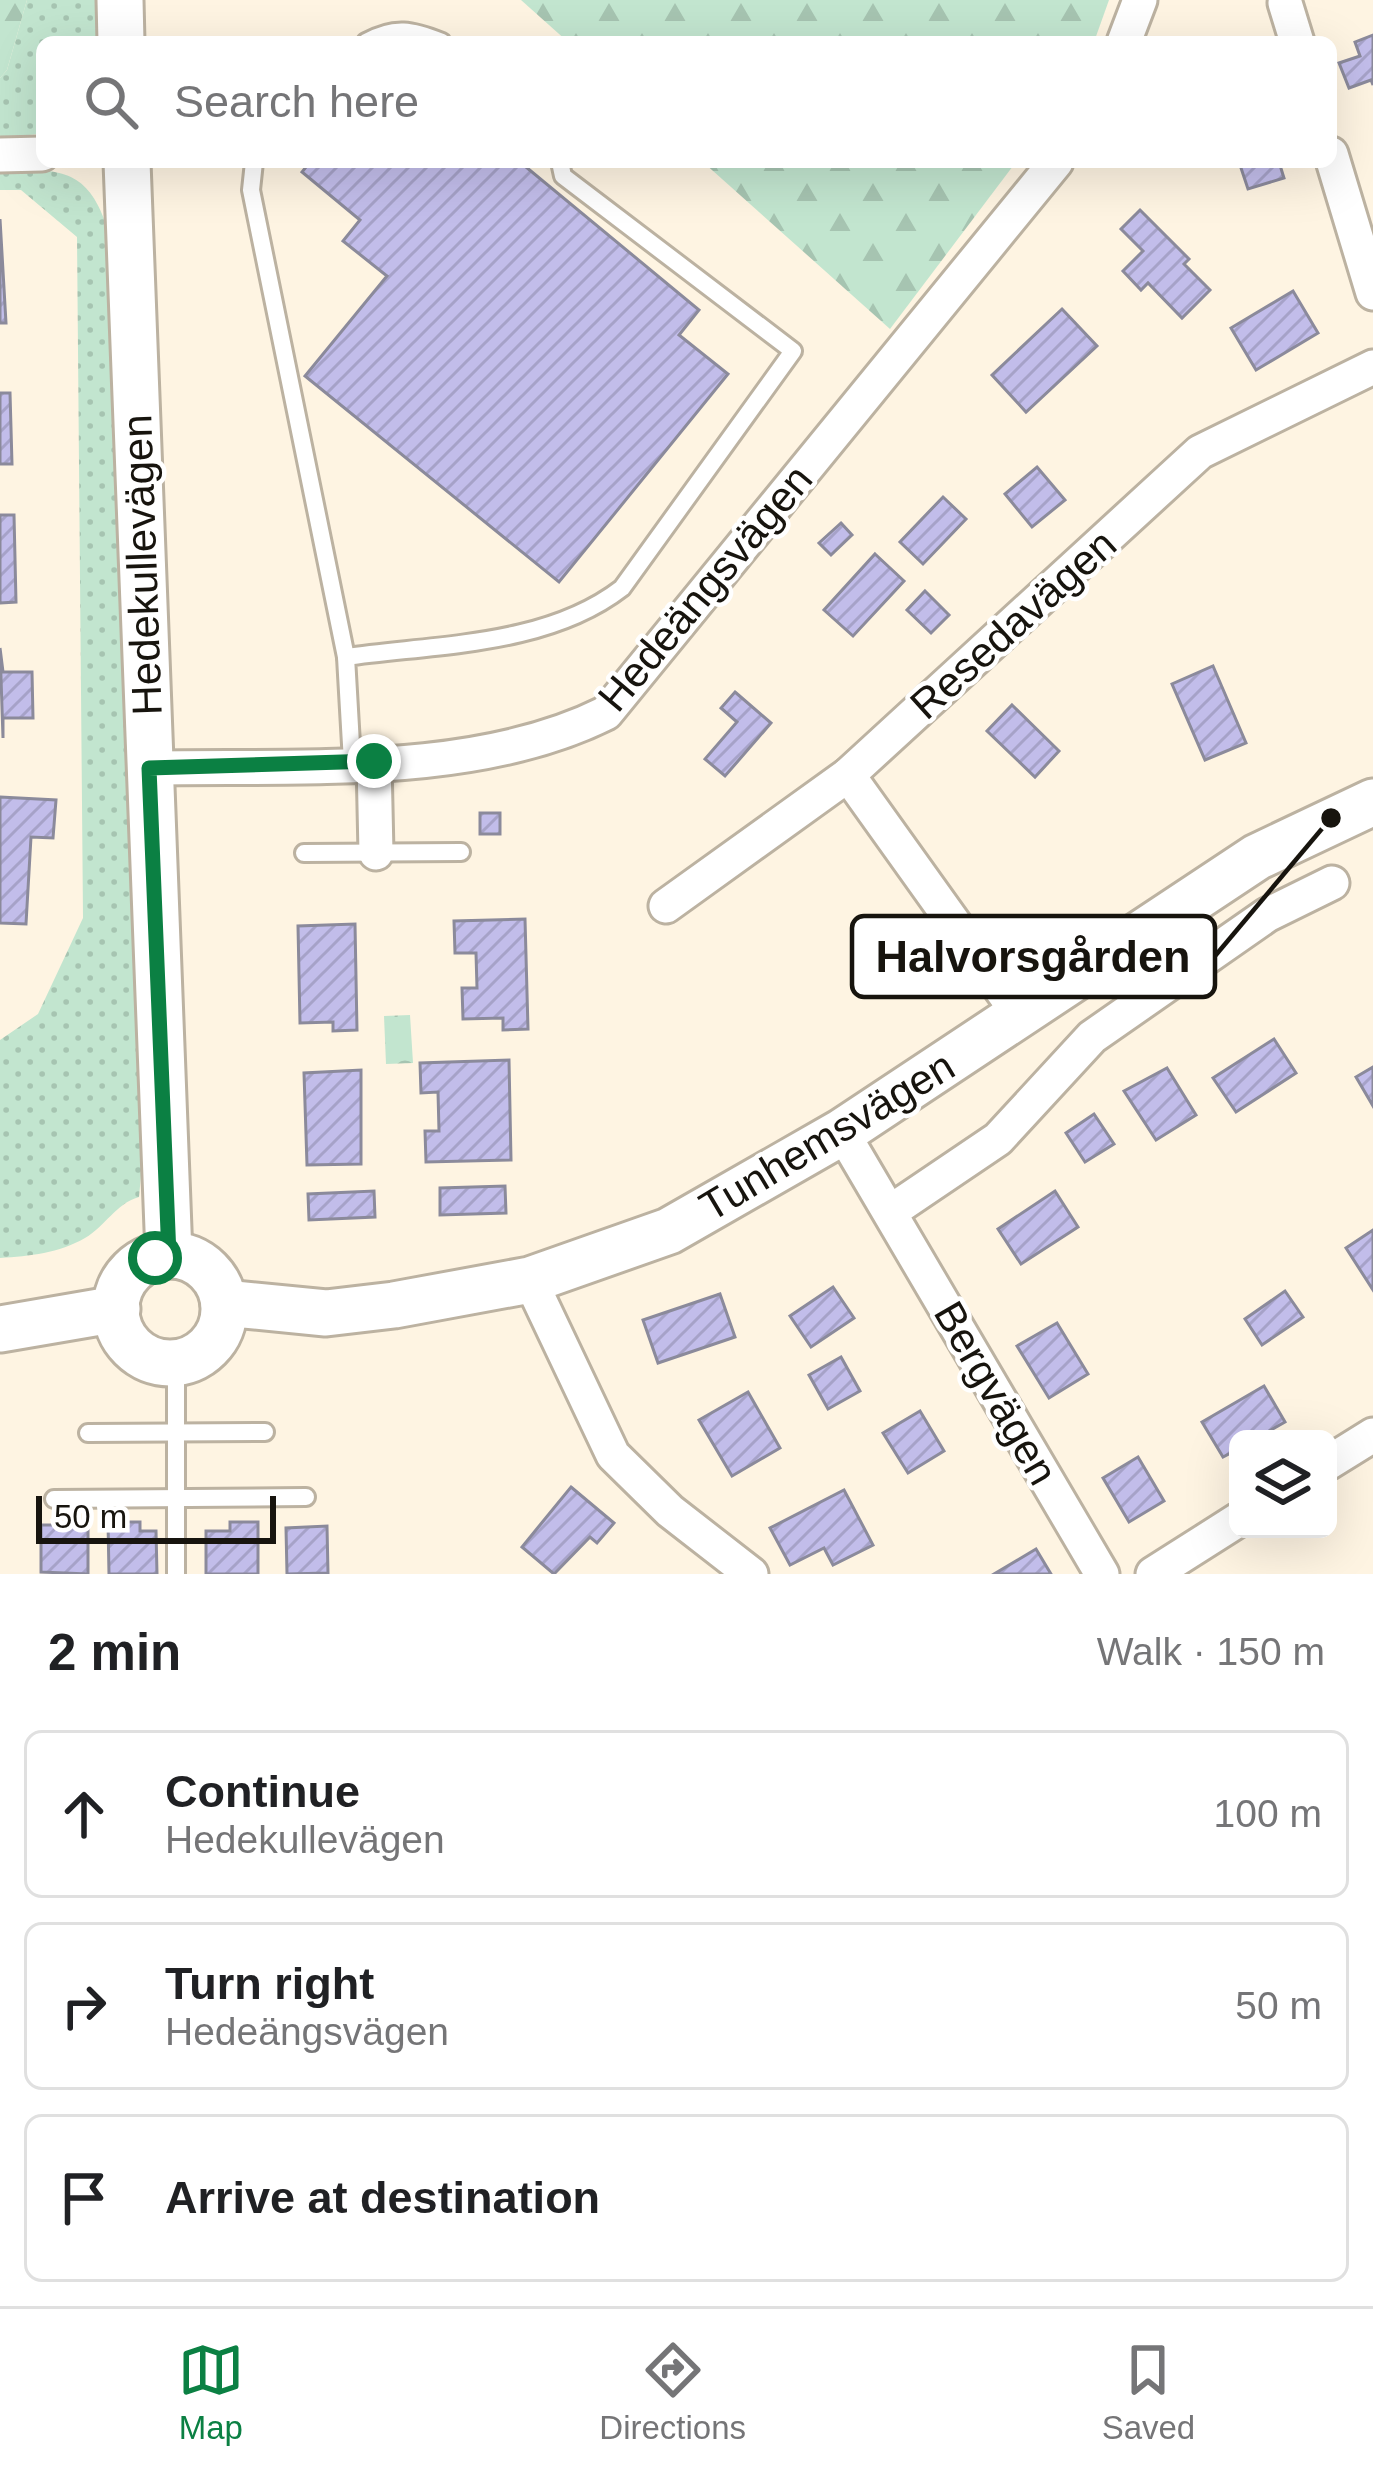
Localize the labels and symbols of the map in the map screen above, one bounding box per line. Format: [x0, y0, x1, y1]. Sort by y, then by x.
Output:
street label: Hedekullevägen [113, 414, 171, 716]
street label: Hedeängsvägen [589, 456, 821, 720]
street label: Resedavägen [901, 520, 1125, 728]
route end [347, 734, 401, 788]
callout: Halvorsgården [852, 916, 1215, 997]
text: Halvorsgården [875, 931, 1191, 982]
street label: Tunhemsvägen [691, 1042, 963, 1230]
route start [128, 1231, 182, 1285]
street label: Bergvägen [925, 1293, 1067, 1493]
scale bar [36, 1490, 276, 1543]

